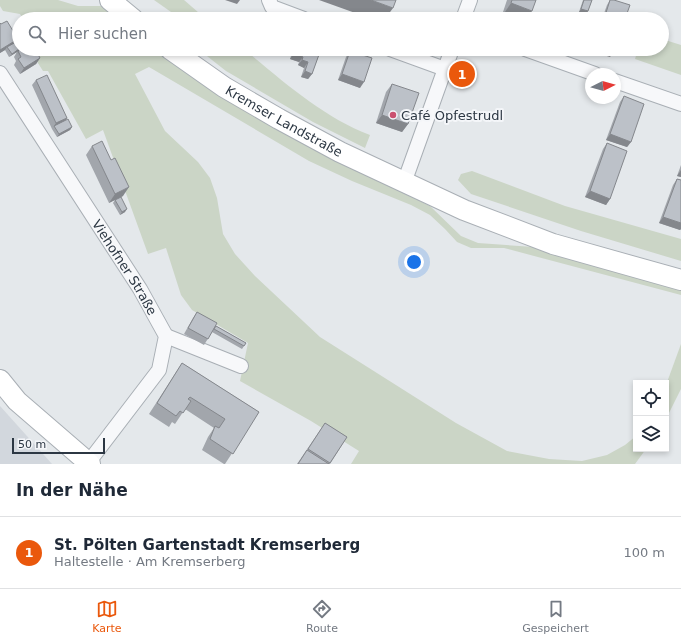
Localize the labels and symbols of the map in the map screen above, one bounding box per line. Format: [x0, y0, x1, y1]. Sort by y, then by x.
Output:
pin: 1 [449, 59, 475, 89]
north arrow [585, 68, 621, 104]
street label: Kremser Landstraße [223, 82, 345, 159]
place label: Café Opfestrudl [401, 108, 503, 123]
marker: Café Opfestrudl [388, 110, 398, 120]
street label: Viehofner Straße [90, 217, 160, 318]
your location [404, 252, 424, 272]
scale bar [12, 436, 105, 455]

